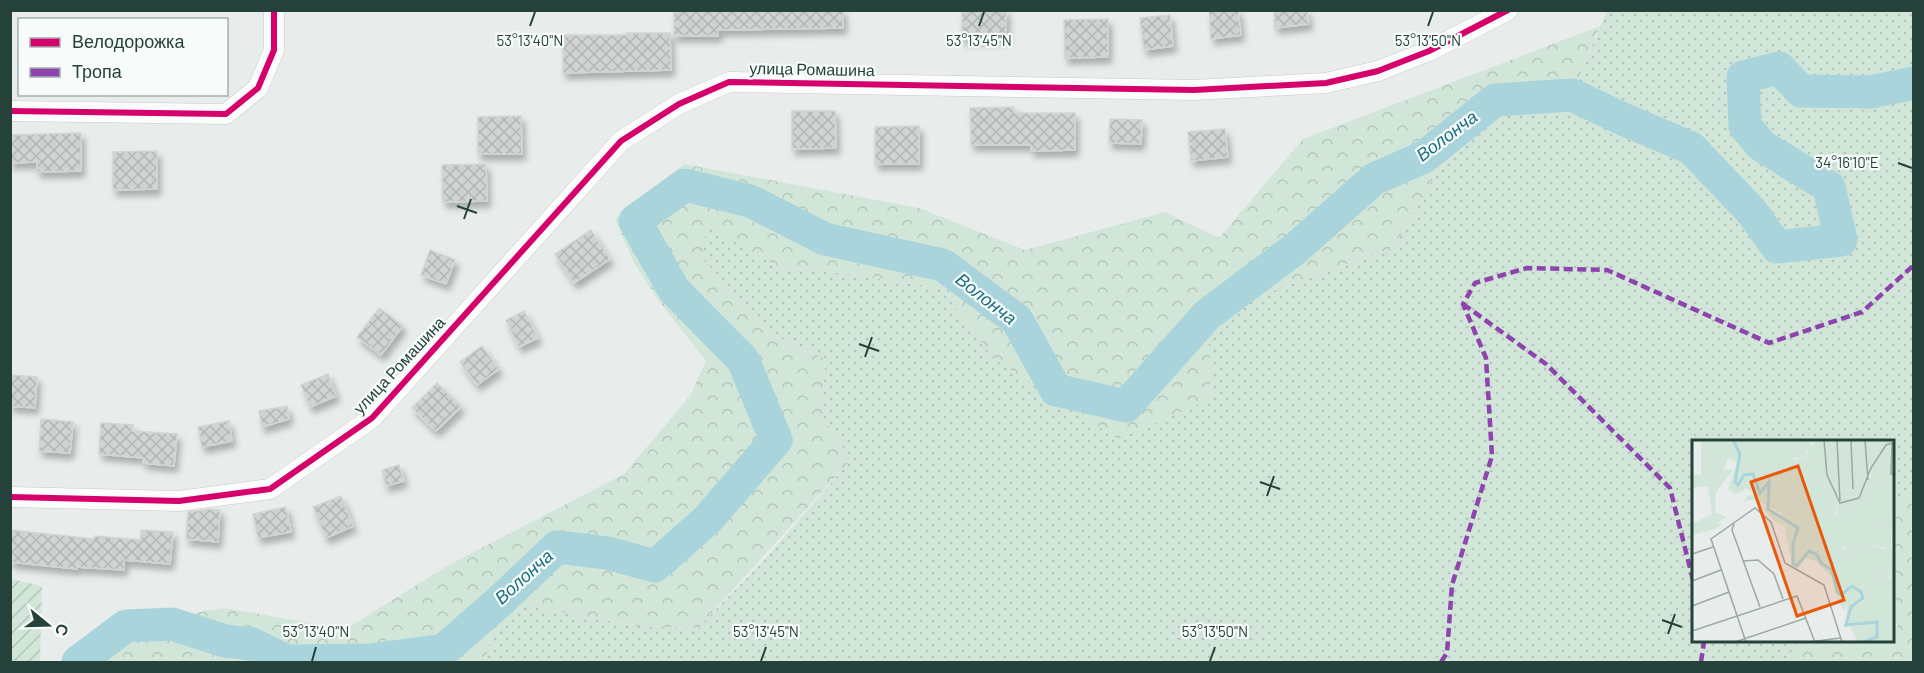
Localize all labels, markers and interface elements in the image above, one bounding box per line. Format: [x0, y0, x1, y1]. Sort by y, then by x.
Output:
legend [18, 18, 228, 96]
text: Велодорожка [72, 30, 185, 52]
text: 53°13'40"N [497, 31, 563, 49]
text: 53°13'45"N [946, 31, 1012, 49]
text: 53°13'50"N [1395, 31, 1461, 49]
street label: улица Ромашина [749, 58, 875, 79]
text: Тропа [72, 60, 123, 82]
water label: Волонча [1411, 105, 1481, 165]
text: 34°16'10"E [1815, 153, 1879, 171]
water label: Волонча [952, 268, 1021, 329]
street label: улица Ромашина [349, 312, 448, 417]
inset map [1692, 440, 1894, 643]
water label: Волонча [490, 544, 557, 608]
north arrow [18, 595, 78, 655]
text: С [52, 621, 74, 639]
text: 53°13'40"N [283, 622, 349, 640]
text: 53°13'45"N [733, 622, 799, 640]
text: 53°13'50"N [1182, 622, 1248, 640]

